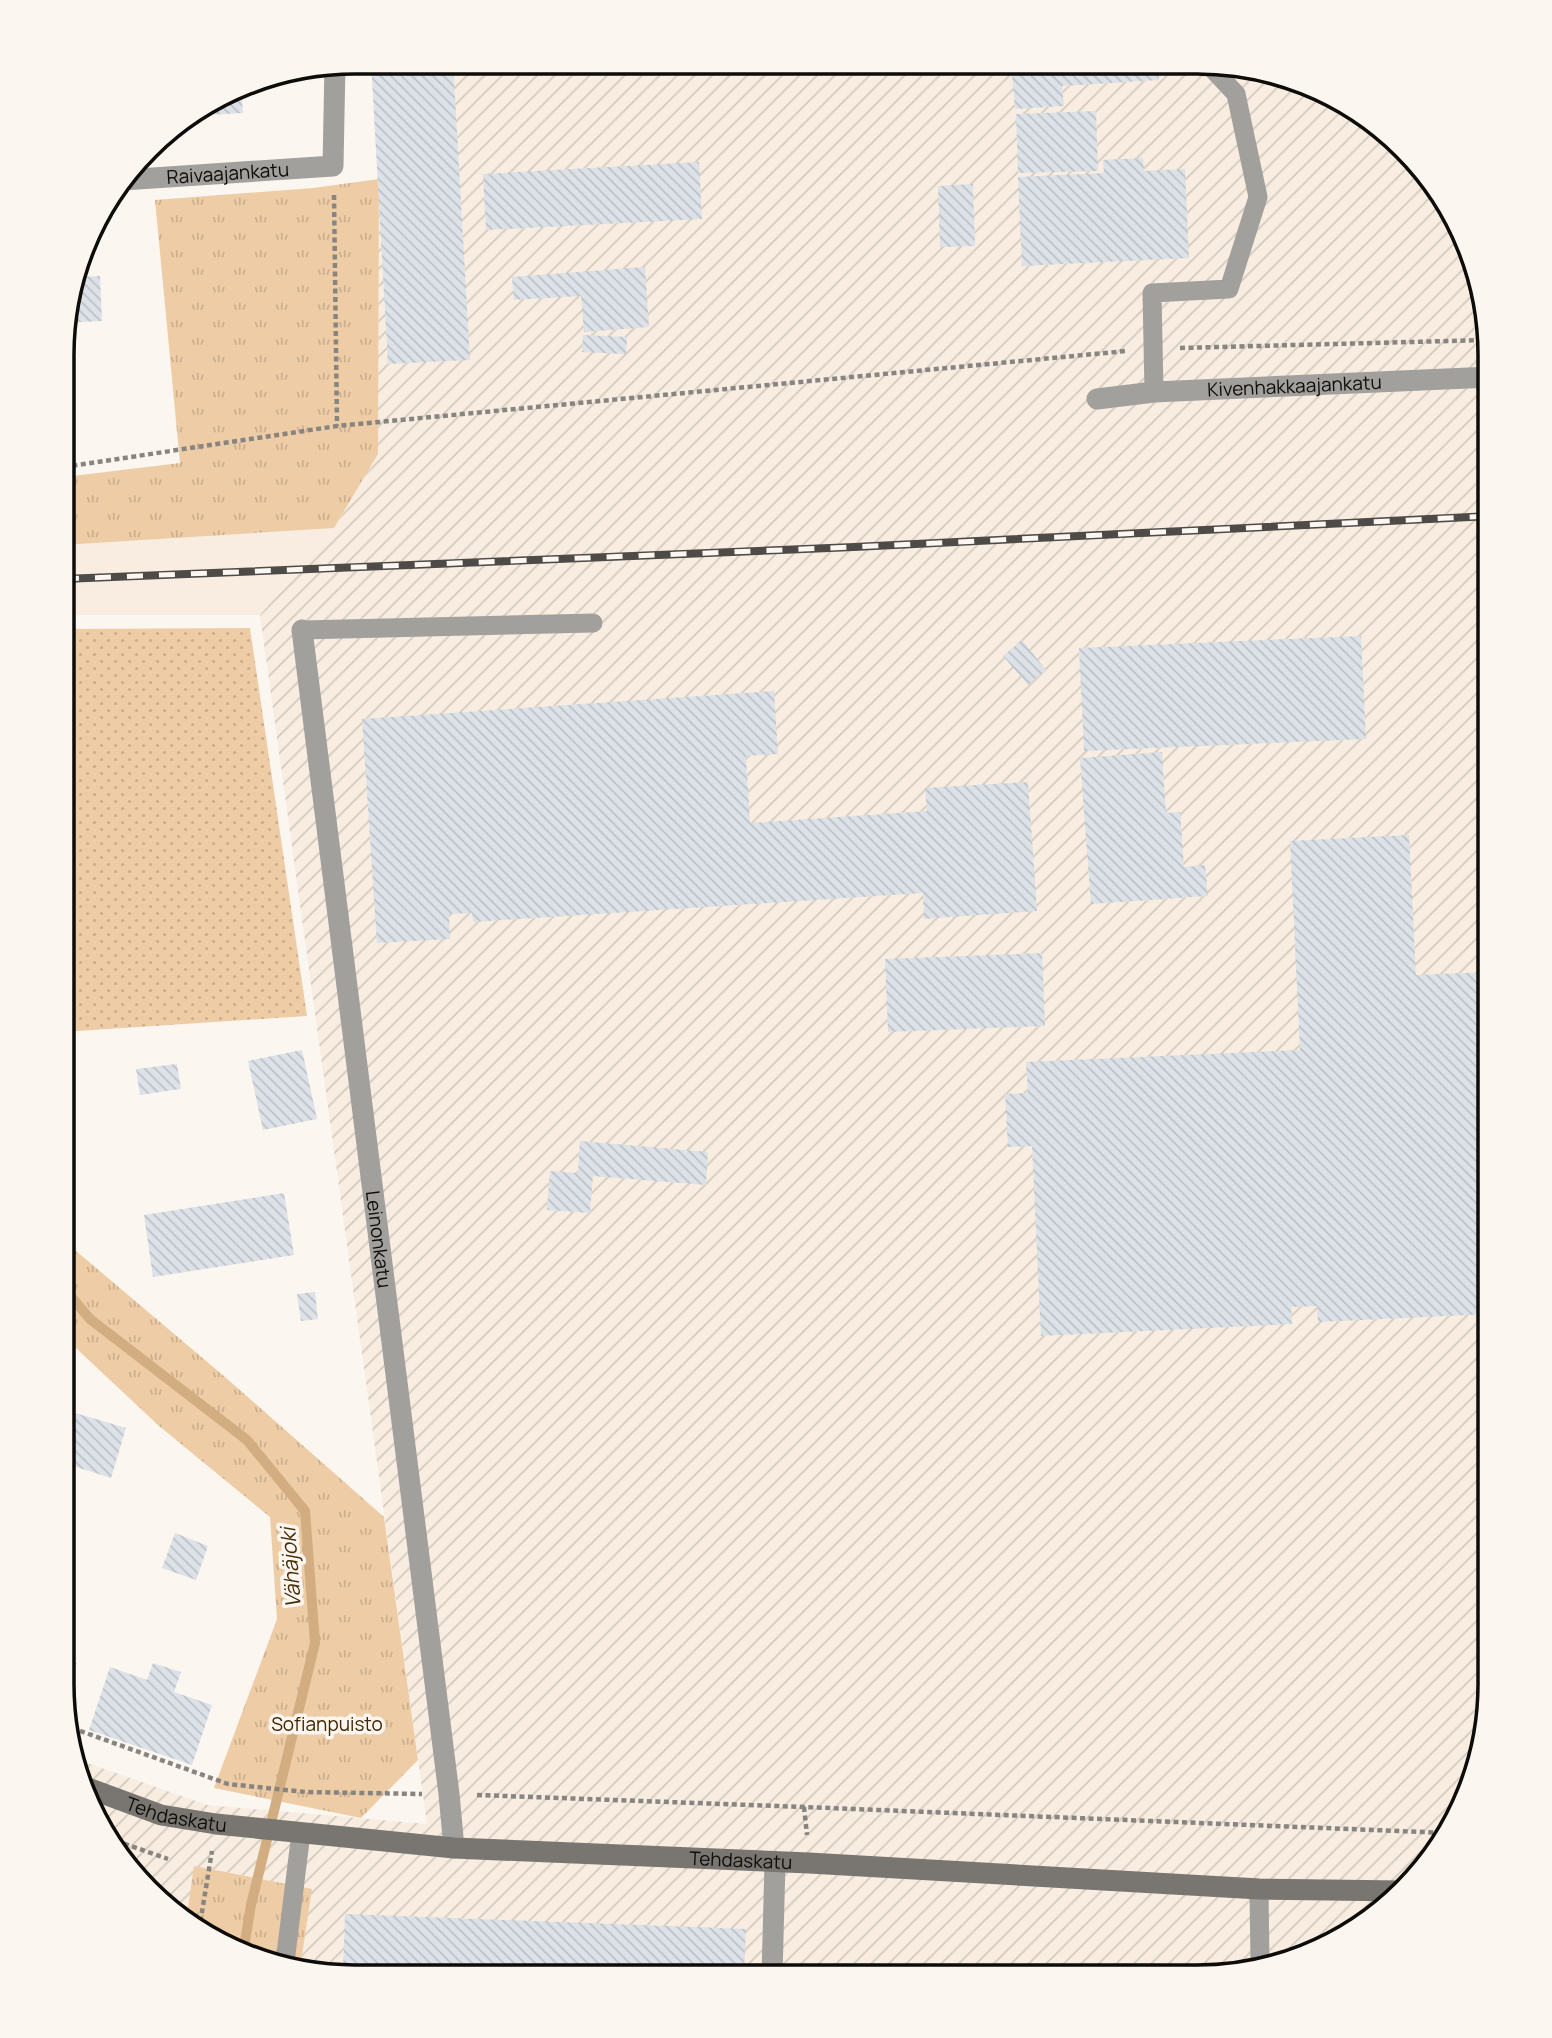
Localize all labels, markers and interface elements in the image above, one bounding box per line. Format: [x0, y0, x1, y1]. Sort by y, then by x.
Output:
street label: Raivaajankatu [166, 156, 290, 190]
street label: Kivenhakkaajankatu [1207, 369, 1382, 403]
street label: Leinonkatu [360, 1189, 398, 1289]
water label: Vähäjoki [273, 1524, 307, 1609]
park label: Sofianpuisto [271, 1711, 383, 1737]
street label: Tehdaskatu [122, 1790, 228, 1838]
street label: Tehdaskatu [689, 1845, 793, 1875]

